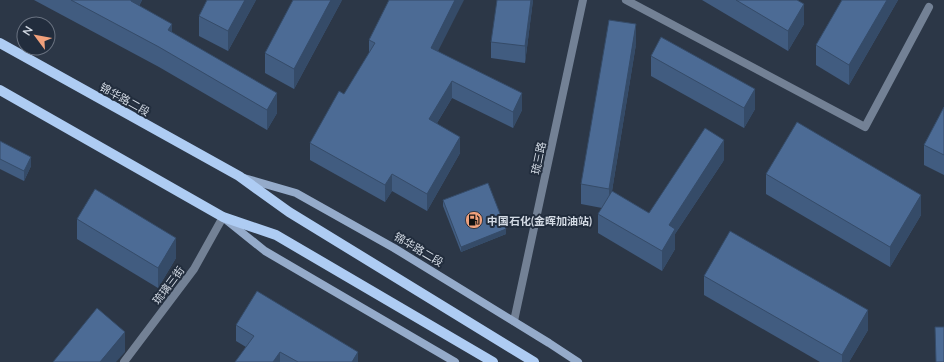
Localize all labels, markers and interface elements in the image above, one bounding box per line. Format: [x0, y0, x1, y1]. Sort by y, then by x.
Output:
north arrow [16, 16, 56, 56]
text: N [19, 23, 35, 37]
street label: 锦华路二段 [98, 80, 152, 118]
street label: 琉三路 [528, 141, 548, 175]
fuel station icon: 中国石化(金晖加油站) [464, 210, 484, 230]
place label: 中国石化(金晖加油站) [487, 214, 592, 227]
street label: 锦华路二段 [392, 229, 446, 269]
street label: 琉璃三街 [150, 264, 186, 306]

